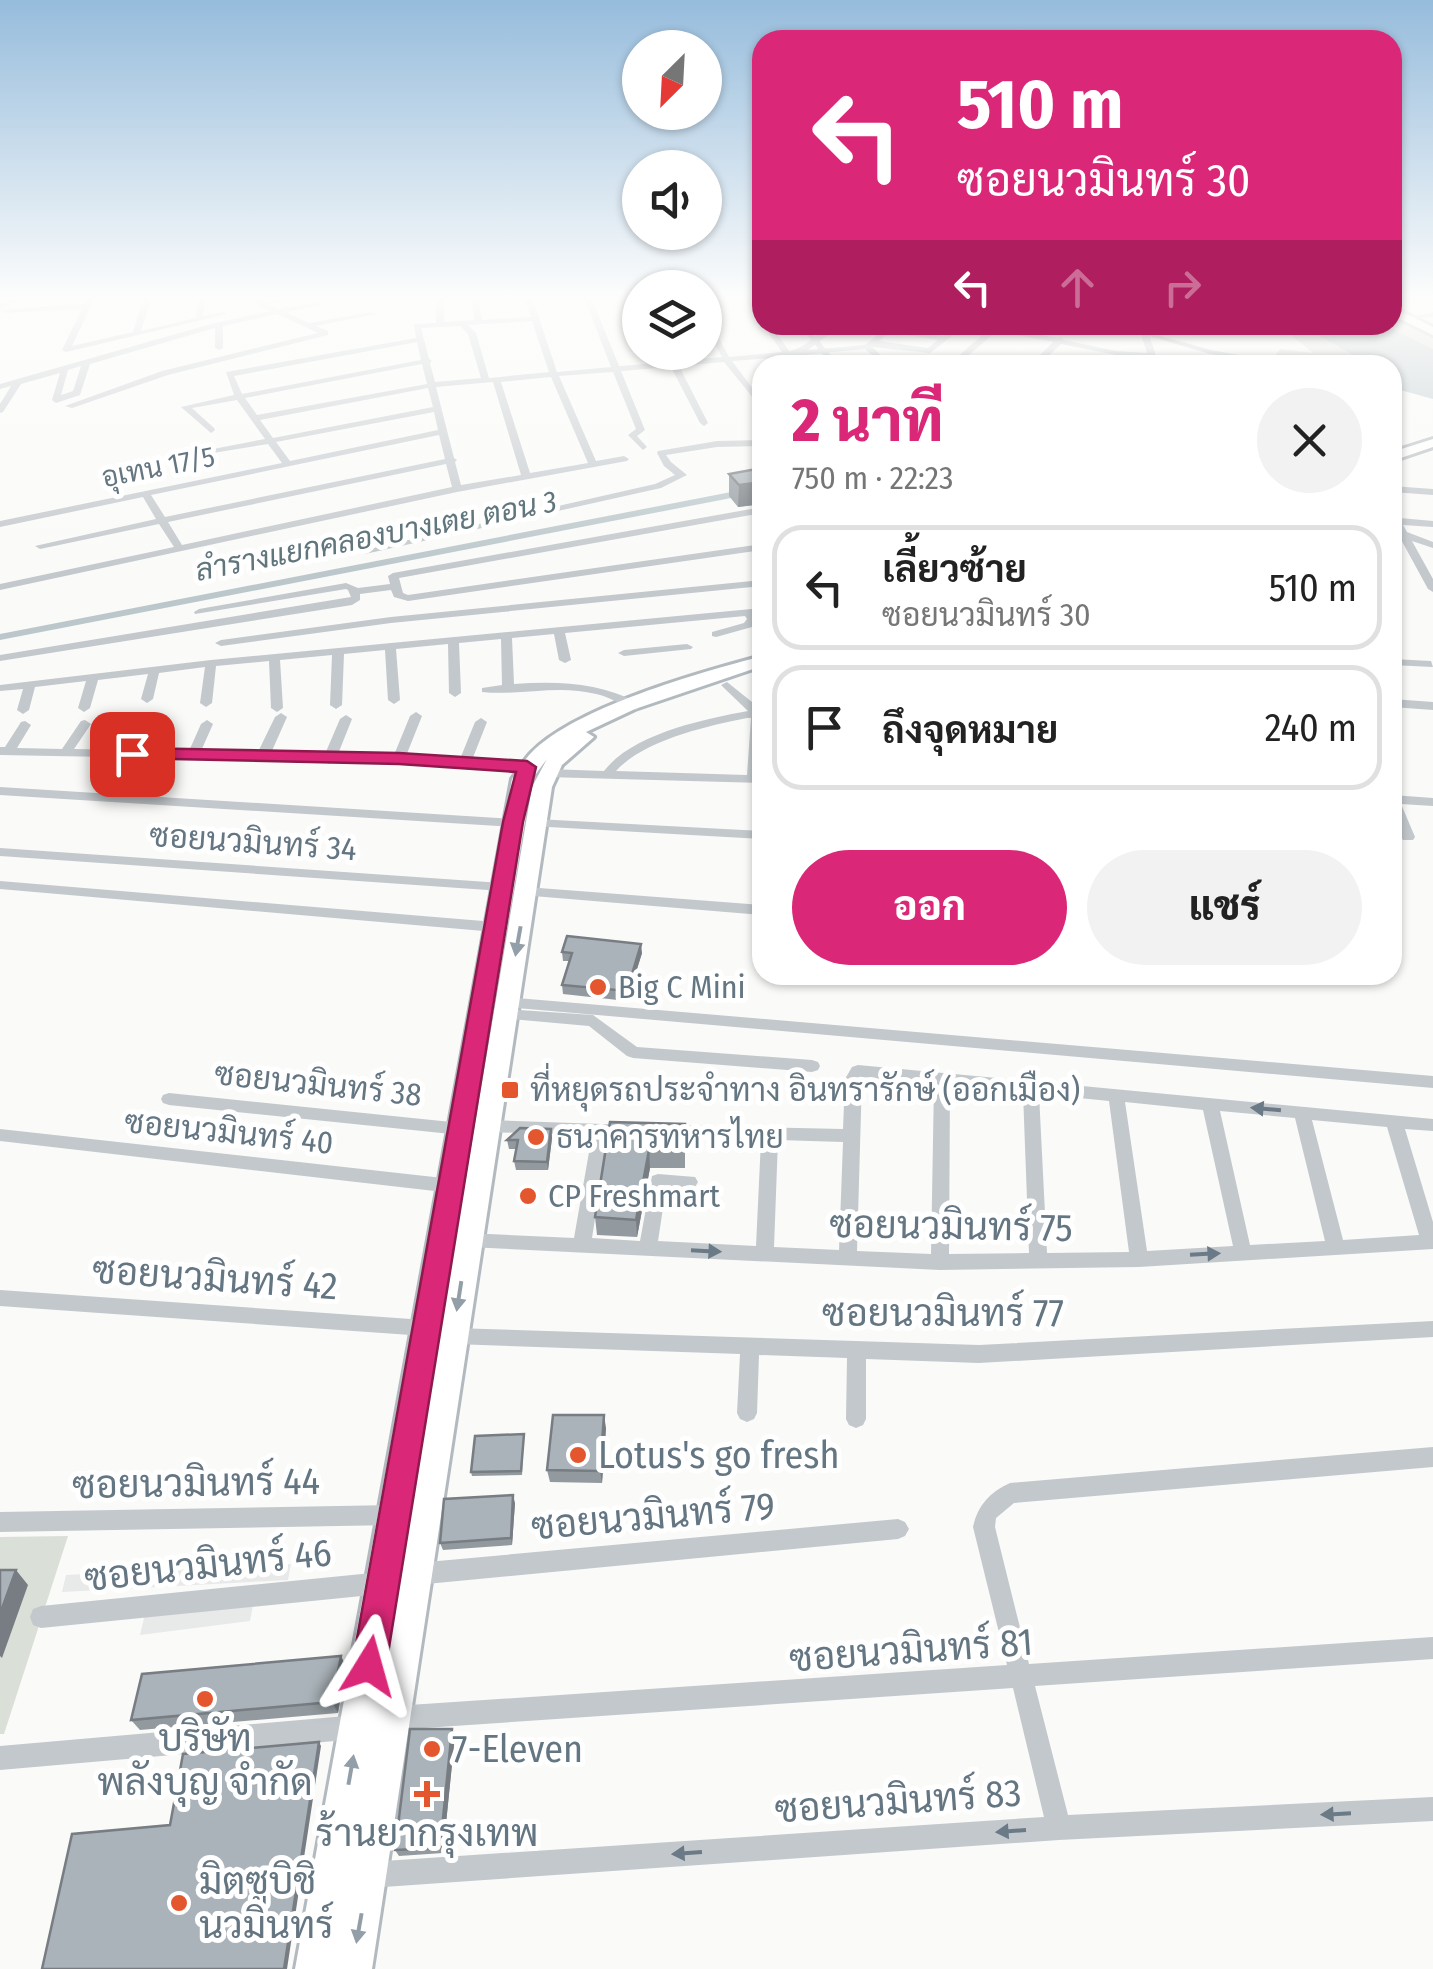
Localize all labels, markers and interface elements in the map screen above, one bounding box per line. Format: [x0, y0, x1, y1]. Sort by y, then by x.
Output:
north arrow [622, 30, 722, 130]
map controls [622, 30, 722, 370]
text: 510 m [957, 63, 1123, 147]
icon: left [792, 70, 922, 200]
button: sound [622, 150, 722, 250]
text: ซอยนวมินทร์ 30 [957, 154, 1251, 208]
icon: left [945, 260, 1000, 315]
icon: ahead [1050, 260, 1105, 315]
icon: right [1155, 260, 1210, 315]
button: layers [622, 270, 722, 370]
text: 2 นาที [792, 385, 944, 457]
button: close [1257, 388, 1362, 493]
street label: อุเทน 17/5 [99, 440, 218, 497]
text: 750 m · 22:23 [792, 459, 953, 497]
water label: ลำรางแยกคลองบางเตย ตอน 3 [192, 483, 560, 589]
text: เลี้ยวซ้าย [882, 546, 1027, 592]
icon: left [797, 560, 852, 615]
text: 510 m [1269, 565, 1357, 611]
text: ซอยนวมินทร์ 30 [882, 596, 1091, 634]
icon: arrive [797, 700, 852, 755]
text: 240 m [1265, 705, 1357, 751]
text: ถึงจุดหมาย [882, 707, 1058, 753]
pin [90, 712, 175, 797]
icon: arrive [105, 727, 160, 782]
street label: ซอยนวมินทร์ 34 [148, 814, 358, 868]
button: ออก [792, 850, 1067, 965]
button: แชร์ [1087, 850, 1362, 965]
one-way arrow [510, 926, 525, 957]
place label: Big C Mini [618, 968, 746, 1006]
marker: Big C Mini [587, 976, 609, 998]
street label: ซอยนวมินทร์ 38 [213, 1052, 424, 1114]
place label: ที่หยุดรถประจำทาง อินทรารักษ์ (ออกเมือง) [530, 1062, 1080, 1112]
marker: ที่หยุดรถประจำทาง อินทรารักษ์ (ออกเมือง) [499, 1079, 521, 1101]
street label: ซอยนวมินทร์ 40 [123, 1100, 336, 1162]
one-way arrow [1250, 1101, 1282, 1117]
place label: ธนาคารทหารไทย [556, 1116, 784, 1156]
marker: ธนาคารทหารไทย [525, 1126, 547, 1148]
place label: CP Freshmart [548, 1177, 720, 1215]
marker: CP Freshmart [517, 1185, 539, 1207]
street label: ซอยนวมินทร์ 75 [829, 1200, 1073, 1251]
one-way arrow [690, 1243, 722, 1259]
street label: ซอยนวมินทร์ 42 [91, 1245, 339, 1310]
one-way arrow [1190, 1246, 1221, 1262]
one-way arrow [451, 1281, 467, 1313]
street label: ซอยนวมินทร์ 77 [822, 1289, 1064, 1336]
place label: Lotus's go fresh [598, 1432, 839, 1478]
marker: Lotus's go fresh [567, 1444, 589, 1466]
street label: ซอยนวมินทร์ 44 [72, 1457, 320, 1508]
street label: ซอยนวมินทร์ 79 [529, 1481, 777, 1550]
street label: ซอยนวมินทร์ 46 [82, 1528, 334, 1601]
position arrow [317, 1614, 421, 1718]
street label: ซอยนวมินทร์ 81 [788, 1618, 1034, 1681]
marker: บริษัท พลังบุญ จำกัด [194, 1688, 216, 1710]
place label: บริษัท พลังบุญ จำกัด [97, 1715, 313, 1807]
place label: 7-Eleven [452, 1726, 583, 1772]
marker: 7-Eleven [421, 1738, 443, 1760]
one-way arrow [344, 1753, 359, 1785]
street label: ซอยนวมินทร์ 83 [773, 1768, 1023, 1833]
marker: ร้านยากรุงเทพ [416, 1783, 438, 1805]
one-way arrow [1319, 1806, 1351, 1822]
place label: ร้านยากรุงเทพ [316, 1810, 538, 1858]
one-way arrow [995, 1823, 1027, 1839]
one-way arrow [670, 1845, 702, 1861]
place label: มิตซูบิชิ นวมินทร์ [199, 1858, 334, 1948]
marker: มิตซูบิชิ นวมินทร์ [168, 1892, 190, 1914]
one-way arrow [351, 1913, 366, 1945]

